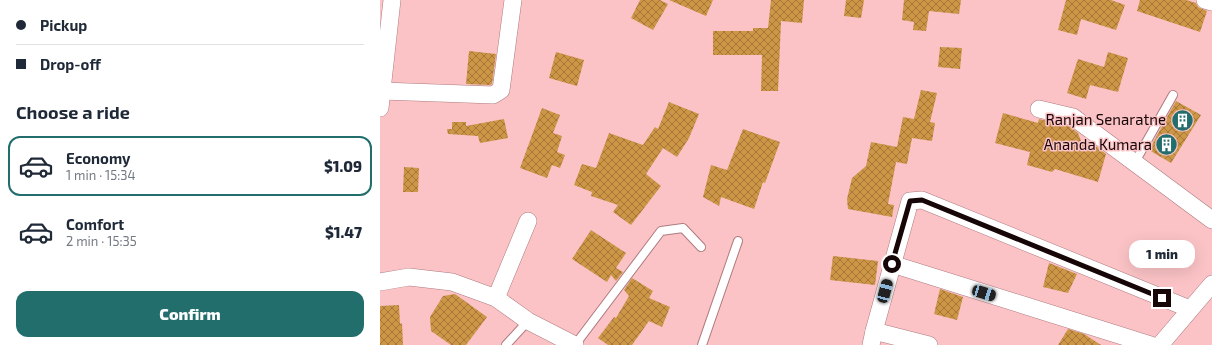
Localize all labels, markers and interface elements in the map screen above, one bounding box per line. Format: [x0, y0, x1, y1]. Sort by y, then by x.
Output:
text: Pickup [40, 16, 87, 34]
text: Drop-off [40, 55, 101, 73]
text: Choose a ride [16, 101, 130, 123]
building icon: Ranjan Senaratne [1169, 107, 1195, 133]
place label: Ranjan Senaratne [1046, 110, 1166, 129]
building icon: Ananda Kumara [1154, 132, 1180, 158]
place label: Ananda Kumara [1044, 135, 1152, 153]
icon: car [18, 148, 54, 184]
text: Economy [66, 149, 131, 167]
text: $1.09 [324, 157, 362, 175]
text: 1 min · 15:34 [66, 167, 136, 183]
icon: car [18, 214, 54, 250]
text: Comfort [66, 215, 124, 233]
text: $1.47 [325, 223, 362, 241]
text: 2 min · 15:35 [66, 233, 137, 249]
callout: 1 min [1129, 240, 1195, 268]
text: 1 min [1146, 246, 1178, 262]
route start [883, 255, 901, 273]
car [876, 278, 894, 304]
car [971, 284, 997, 302]
route end [1153, 289, 1171, 307]
button: Confirm [16, 291, 364, 337]

